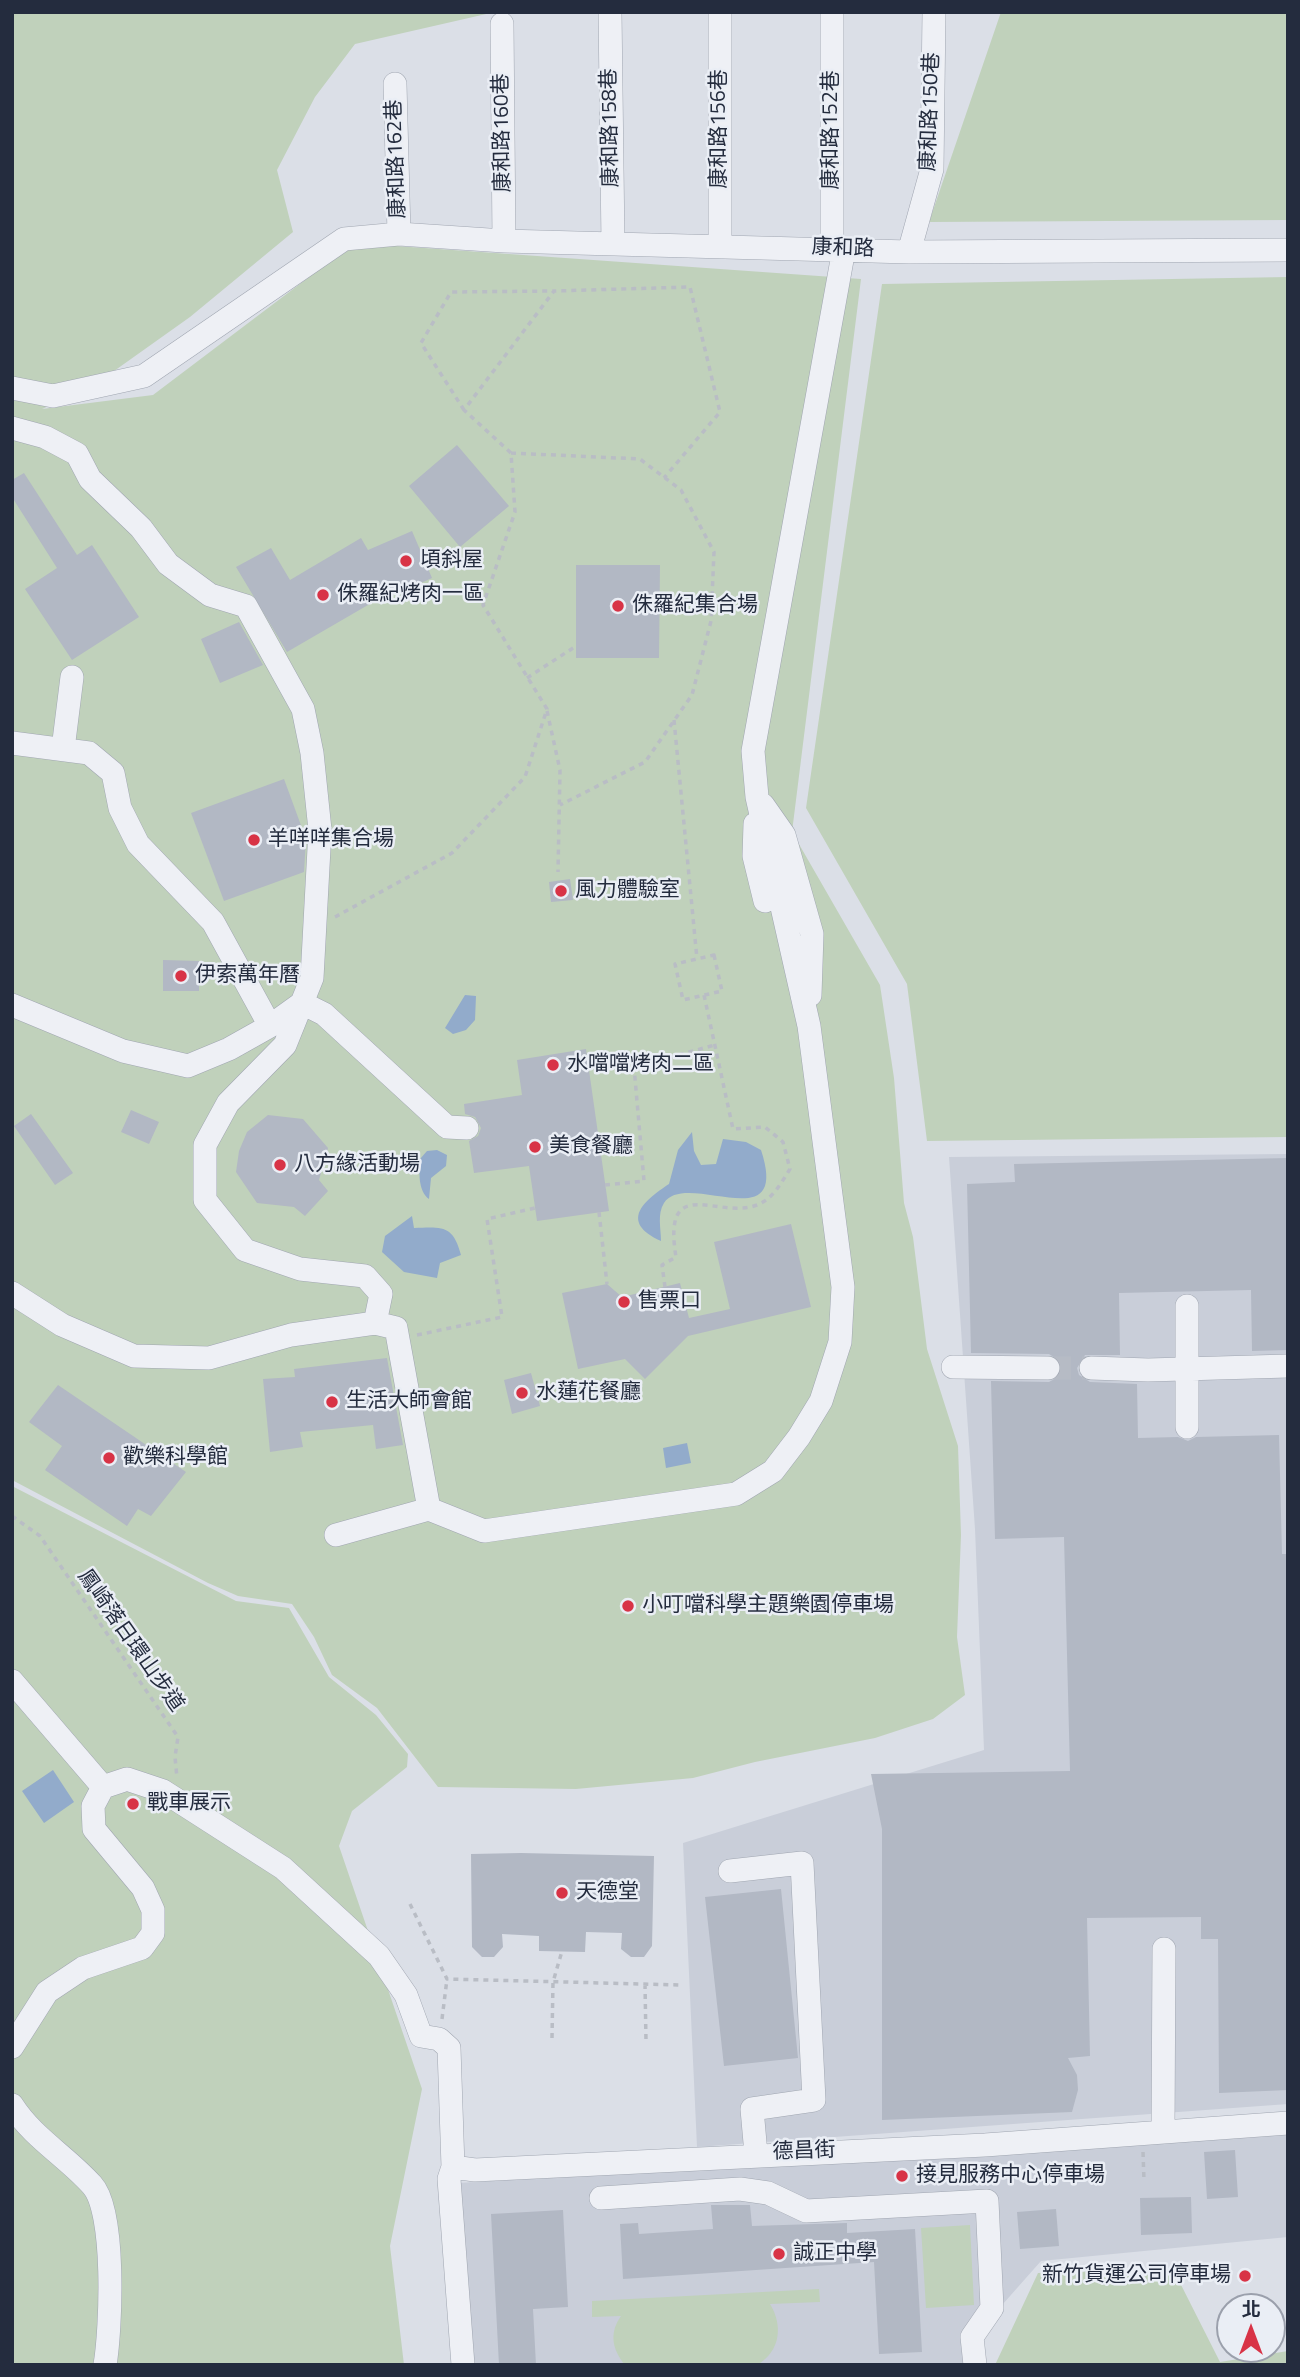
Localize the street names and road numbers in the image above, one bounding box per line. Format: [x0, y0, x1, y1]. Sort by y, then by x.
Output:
street label: 康和路150巷 [916, 52, 946, 172]
street label: 康和路158巷 [597, 68, 625, 188]
street label: 康和路156巷 [707, 69, 733, 189]
street label: 康和路152巷 [819, 70, 845, 190]
street label: 康和路160巷 [489, 73, 517, 193]
street label: 康和路162巷 [382, 99, 412, 219]
street label: 康和路 [811, 235, 875, 263]
street label: 鳳崎落日環山步道 [71, 1565, 189, 1717]
street label: 德昌街 [772, 2138, 836, 2166]

